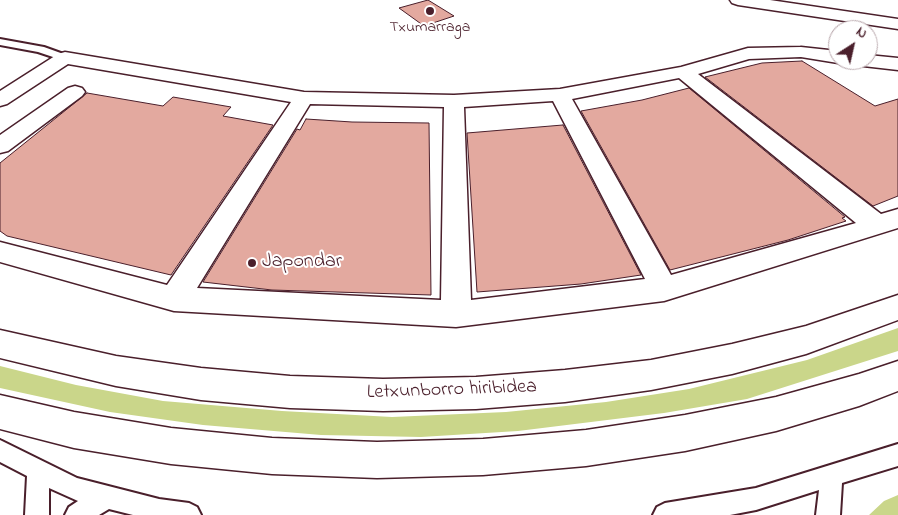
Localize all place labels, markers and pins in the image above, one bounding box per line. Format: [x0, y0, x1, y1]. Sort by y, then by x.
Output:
marker: Txumarraga [424, 5, 436, 17]
place label: Txumarraga [390, 18, 470, 38]
place label: Japondar [262, 251, 342, 275]
marker: Japondar [246, 257, 258, 269]

